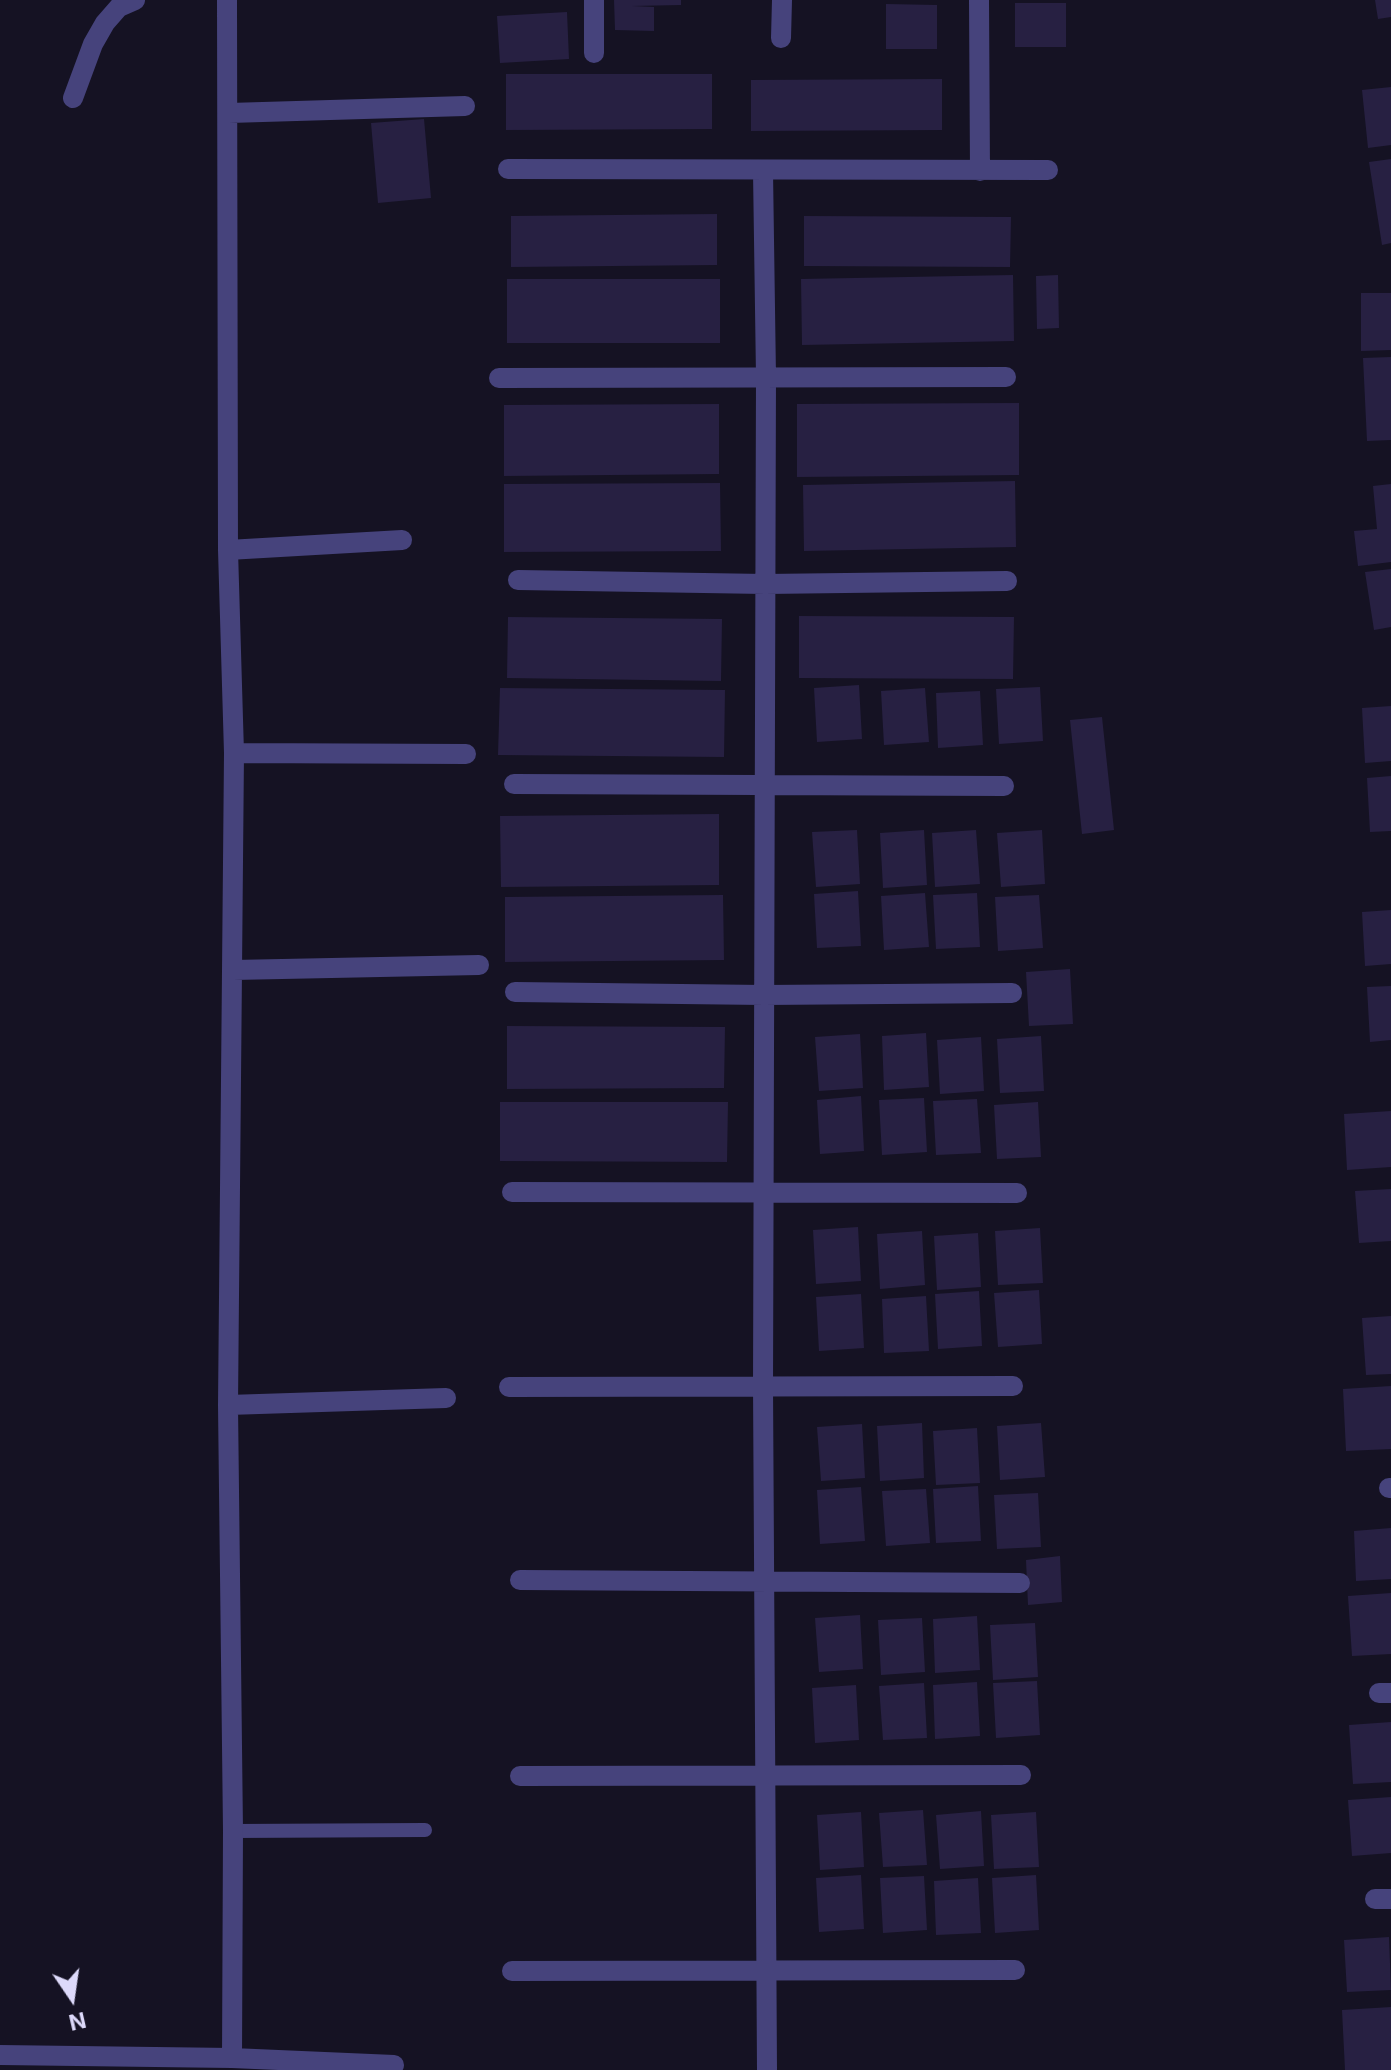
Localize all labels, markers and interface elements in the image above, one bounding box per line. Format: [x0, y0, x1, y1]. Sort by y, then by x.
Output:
north arrow [32, 1958, 112, 2038]
text: N [66, 2007, 88, 2036]

